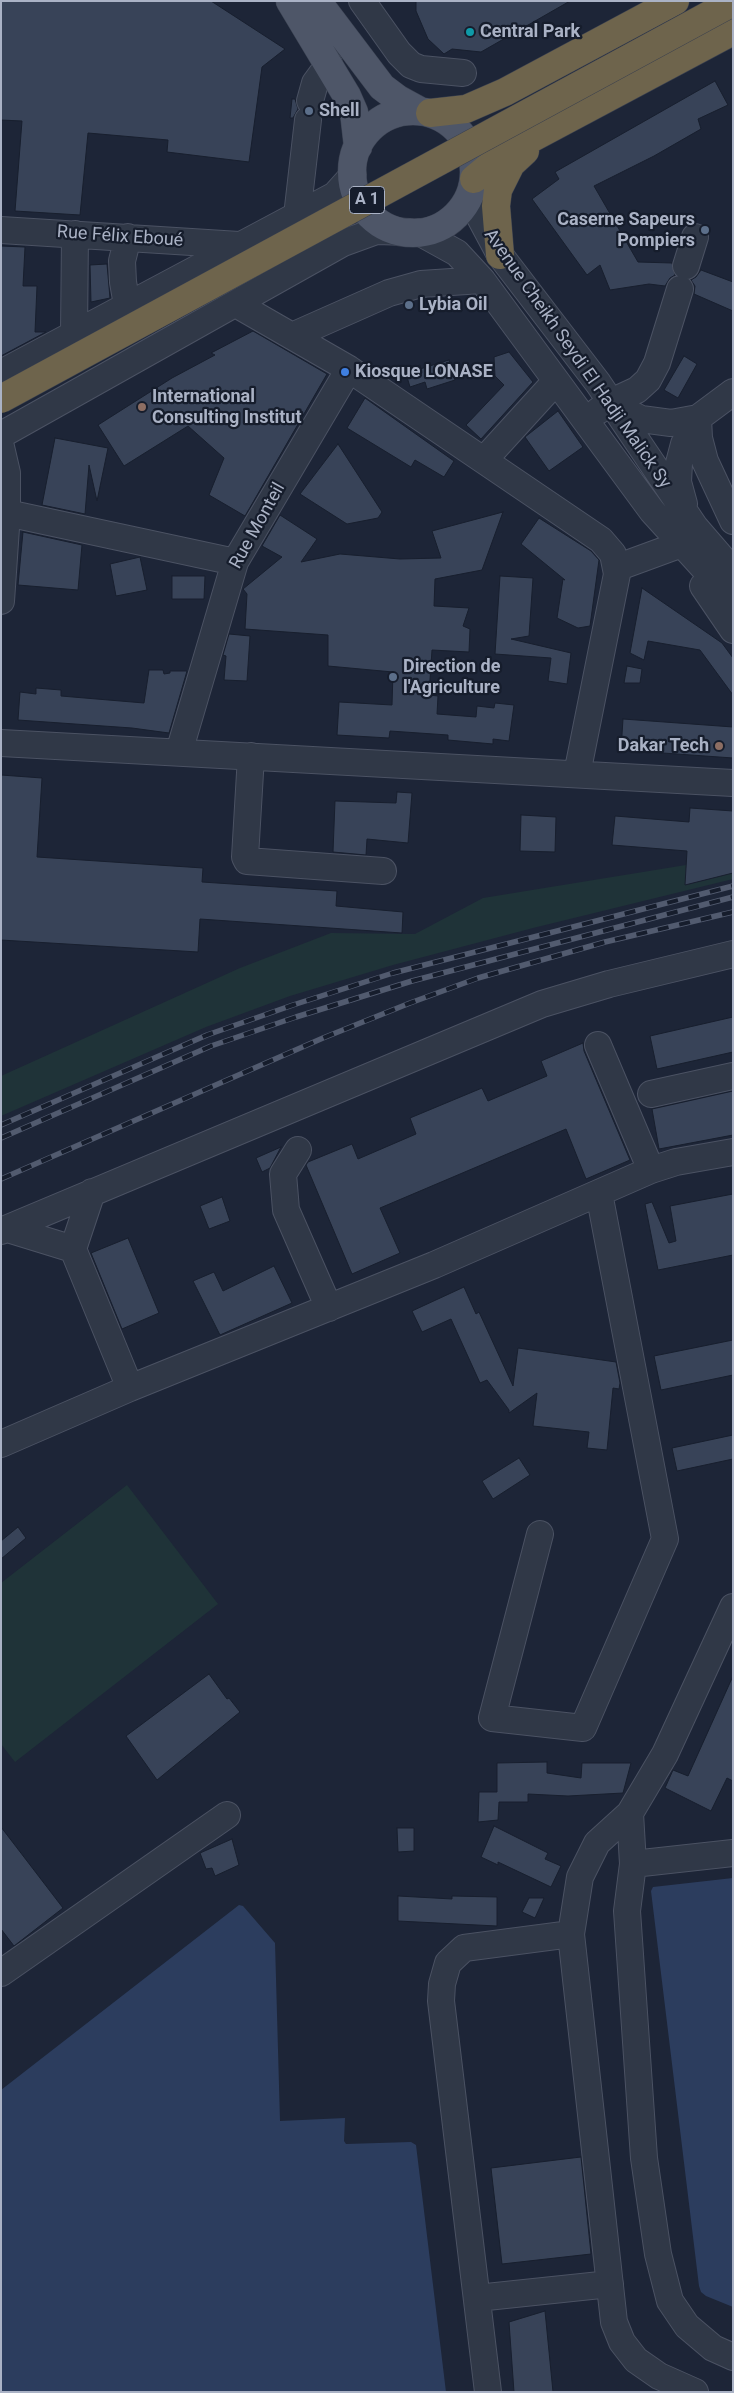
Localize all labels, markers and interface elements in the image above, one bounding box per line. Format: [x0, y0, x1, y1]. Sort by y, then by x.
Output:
place label: Central Park [480, 21, 580, 43]
marker: Central Park [464, 26, 476, 38]
place label: Shell [319, 100, 359, 122]
marker: Shell [303, 105, 315, 117]
road number: A 1 [350, 186, 384, 214]
place label: Caserne Sapeurs Pompiers [557, 209, 695, 252]
street label: Rue Félix Eboué [56, 222, 184, 252]
marker: Caserne Sapeurs Pompiers [699, 224, 711, 236]
street label: Avenue Cheikh Seydi El Hadji Malick Sy [479, 225, 675, 493]
place label: Lybia Oil [419, 294, 488, 316]
marker: Lybia Oil [403, 299, 415, 311]
place label: Kiosque LONASE [355, 361, 493, 383]
marker: Kiosque LONASE [339, 366, 351, 378]
place label: International Consulting Institut [152, 386, 302, 428]
marker: International Consulting Institut [136, 401, 148, 413]
street label: Rue Monteil [225, 479, 291, 573]
place label: Direction de l'Agriculture [403, 656, 500, 699]
marker: Direction de l'Agriculture [387, 671, 399, 683]
place label: Dakar Tech [618, 735, 709, 757]
marker: Dakar Tech [713, 740, 725, 752]

